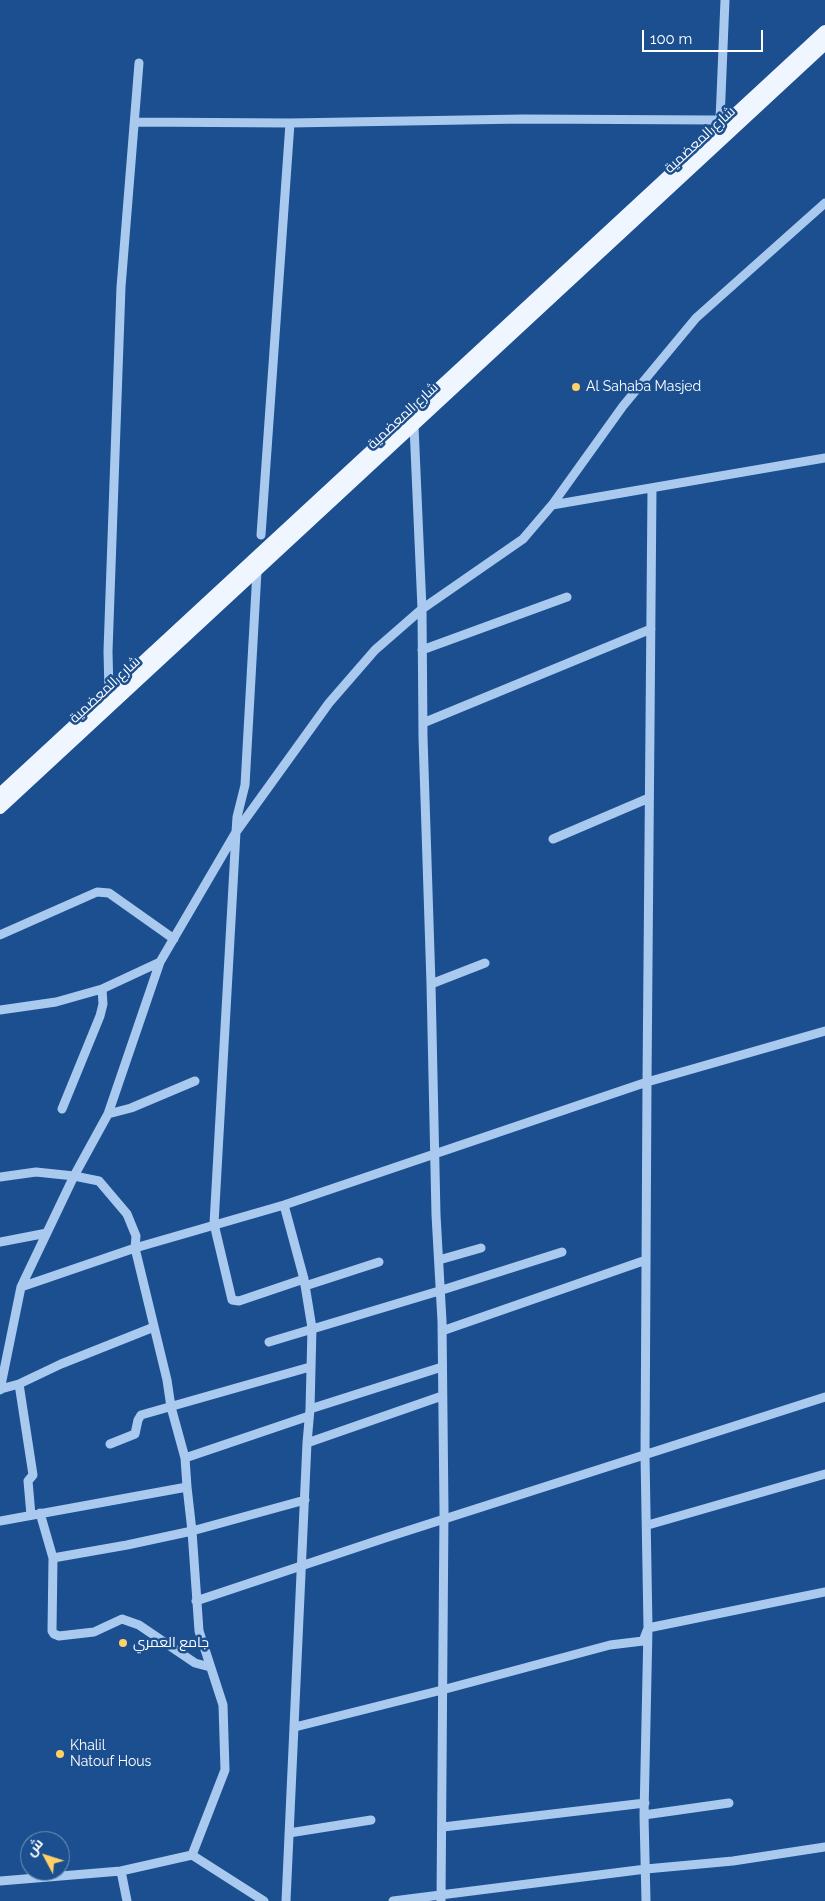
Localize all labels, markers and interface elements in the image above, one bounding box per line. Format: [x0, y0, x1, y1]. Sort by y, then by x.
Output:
scale bar [645, 20, 766, 52]
text: 100 m [650, 30, 692, 48]
street label: شارع المعضمية [661, 103, 739, 177]
street label: شارع المعضمية [364, 379, 442, 453]
place label: Al Sahaba Masjed [586, 379, 701, 395]
marker: Al Sahaba Masjed [570, 381, 582, 393]
street label: شارع المعضمية [66, 653, 144, 727]
place label: جامع العمري [133, 1635, 209, 1651]
marker: جامع العمري [117, 1637, 129, 1649]
place label: Khalil Natouf Hous [70, 1738, 151, 1770]
marker: Khalil Natouf Hous [54, 1748, 66, 1760]
north arrow [20, 1831, 70, 1881]
text: ش [22, 1835, 46, 1859]

